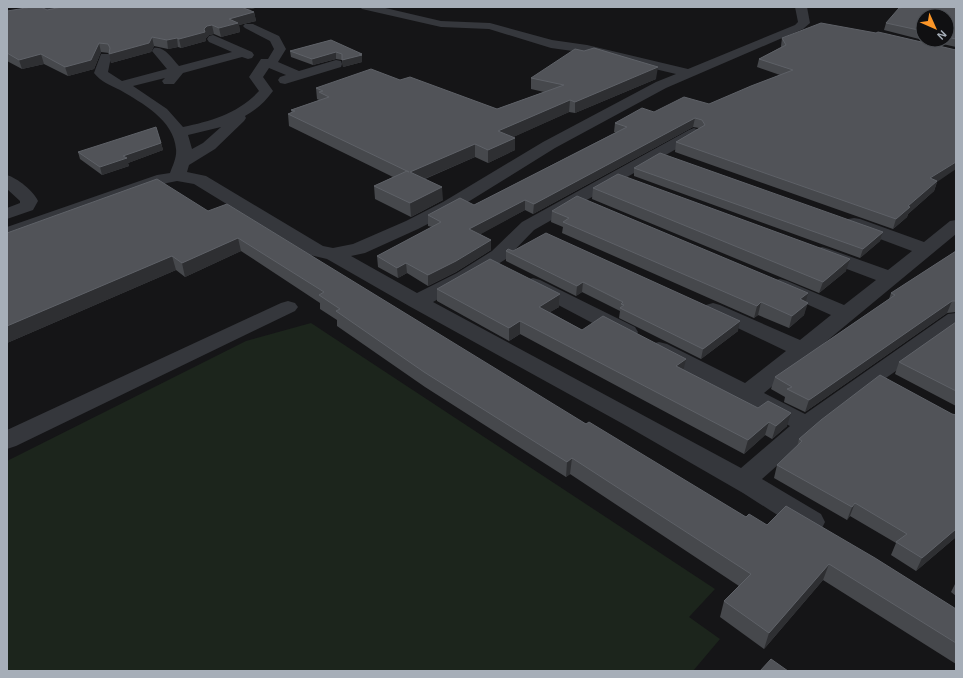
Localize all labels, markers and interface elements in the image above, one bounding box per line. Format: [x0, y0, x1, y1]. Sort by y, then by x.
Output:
north arrow [915, 8, 955, 48]
text: N [935, 28, 949, 42]

